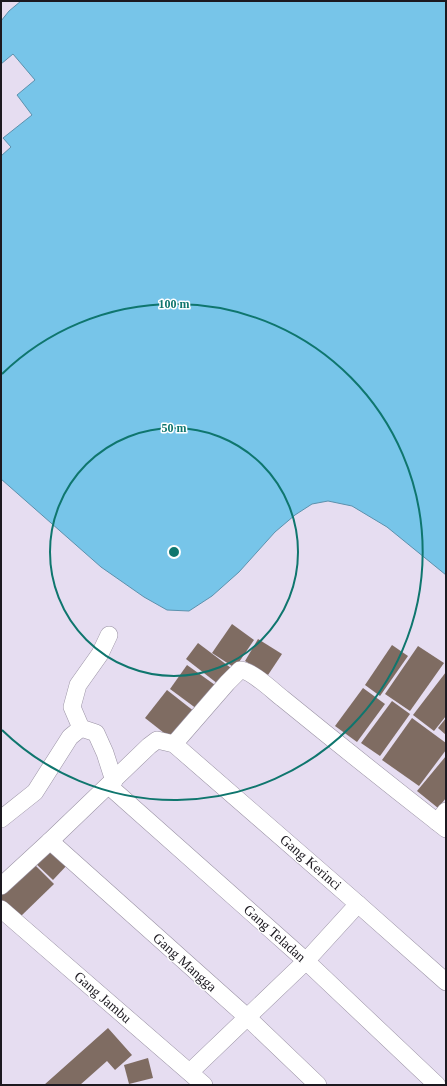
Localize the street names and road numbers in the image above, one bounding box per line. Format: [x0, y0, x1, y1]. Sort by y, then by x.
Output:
street label: Gang Kerinci [277, 832, 344, 893]
street label: Gang Teladan [241, 902, 309, 965]
street label: Gang Mangga [150, 930, 220, 995]
street label: Gang Jambu [71, 969, 134, 1026]

